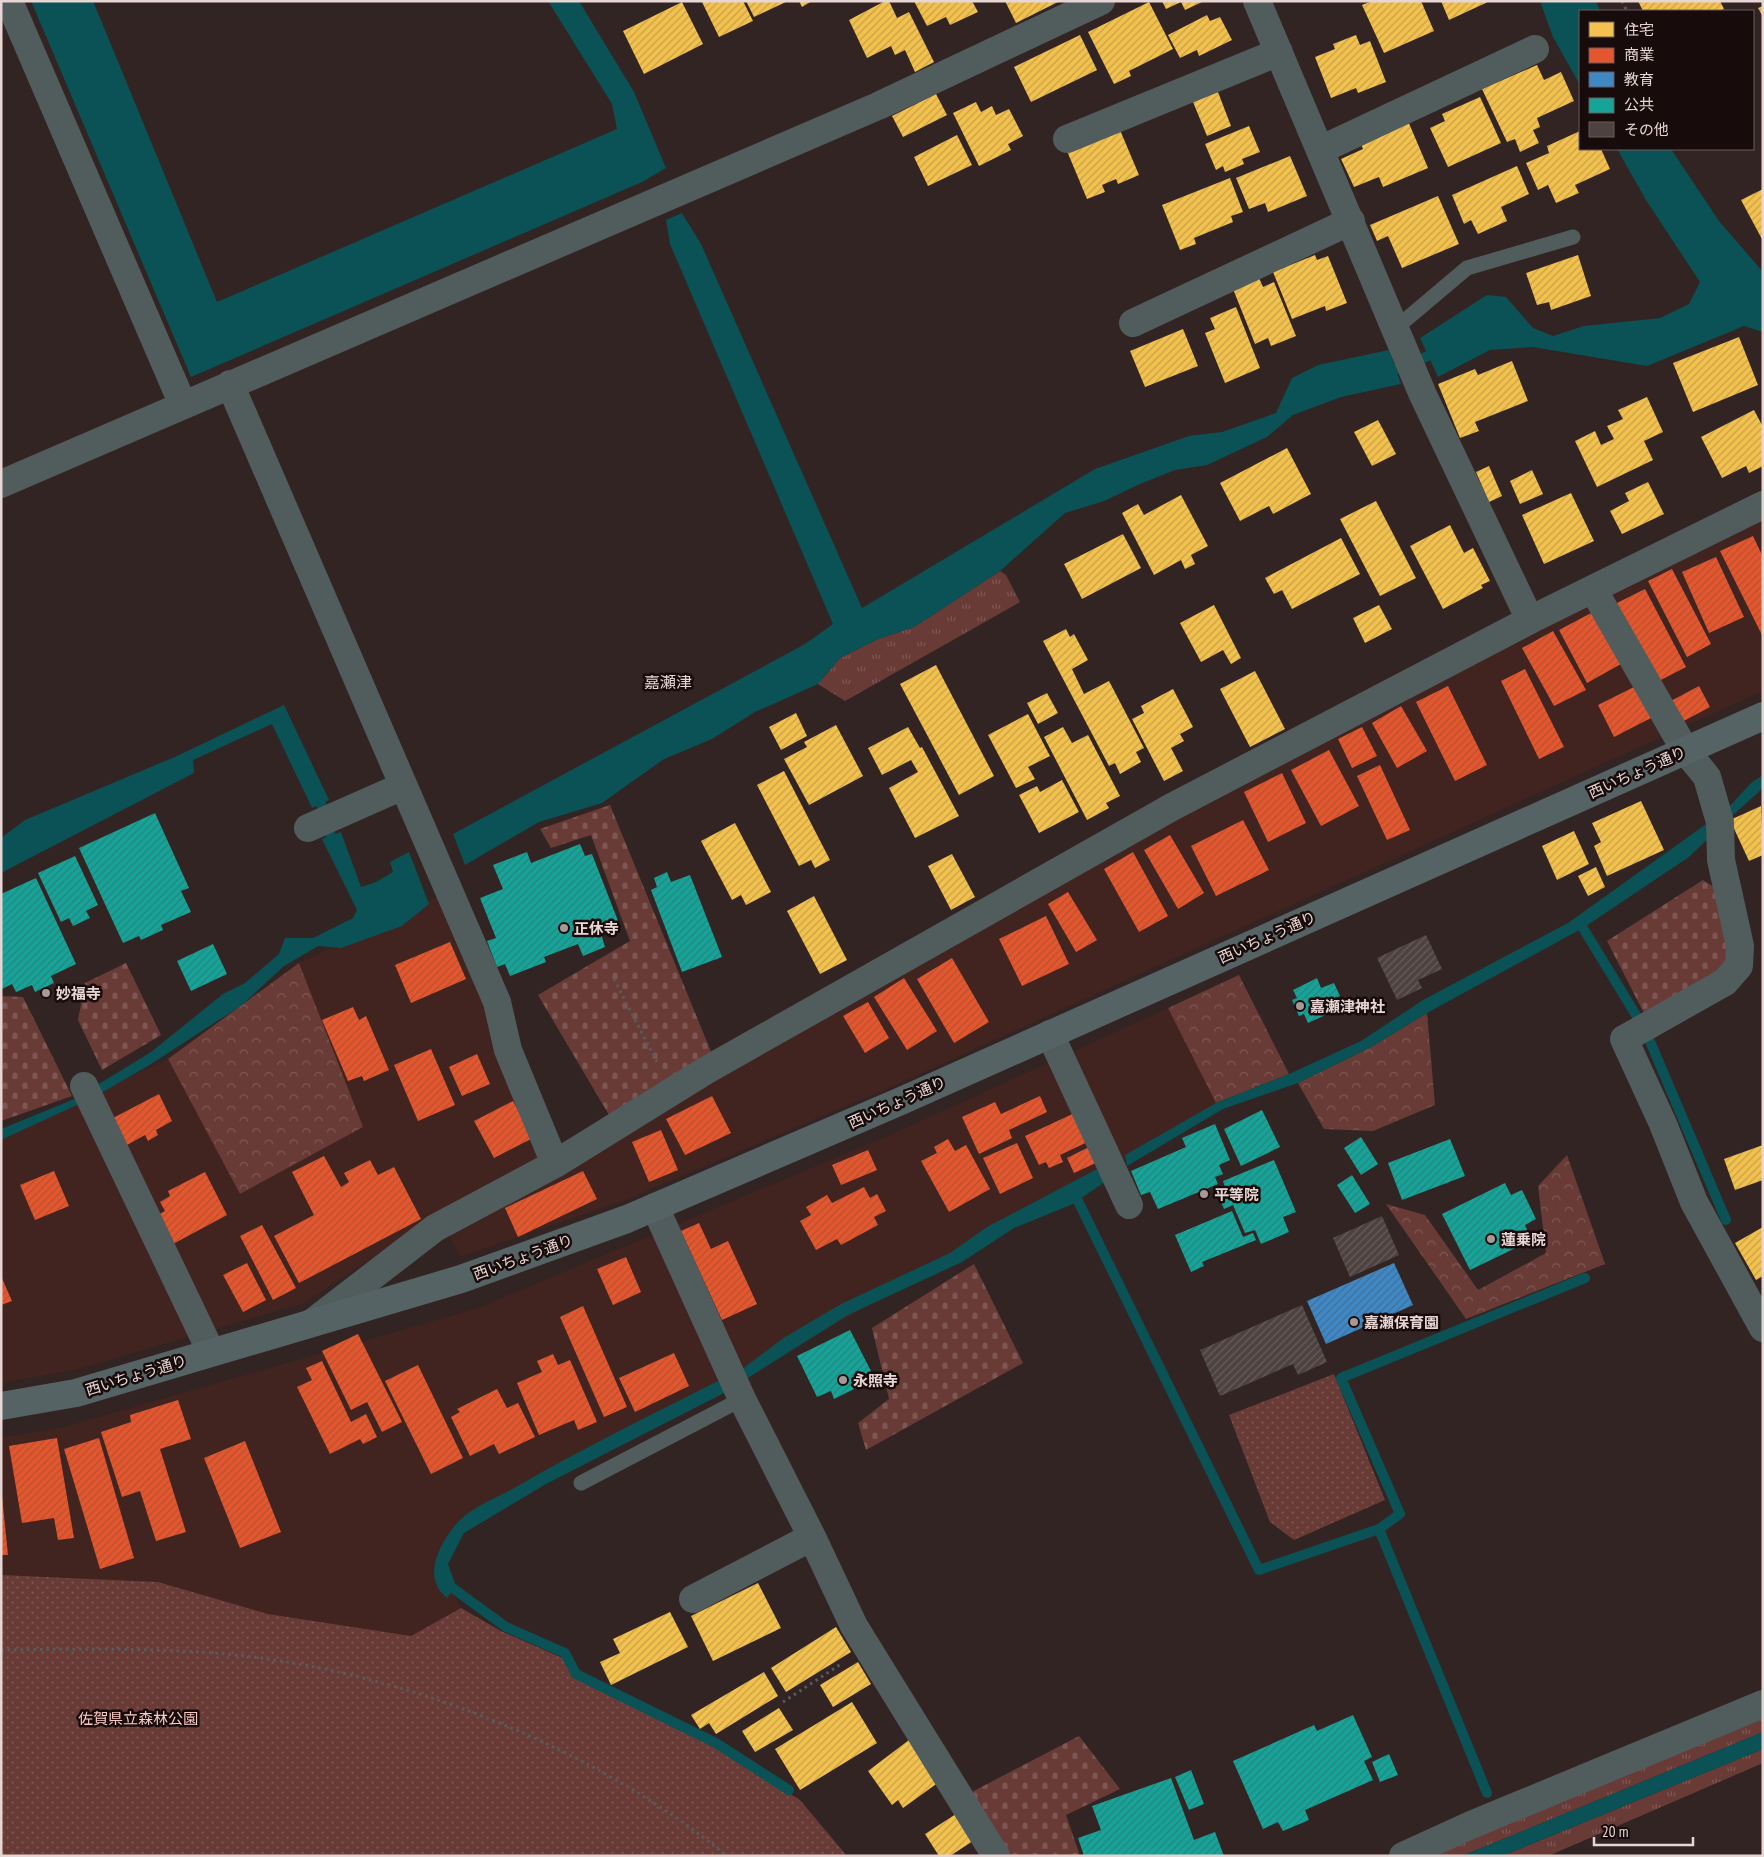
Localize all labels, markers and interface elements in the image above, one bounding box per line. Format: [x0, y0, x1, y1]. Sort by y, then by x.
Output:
legend [1579, 10, 1754, 150]
text: 住宅 [1624, 20, 1654, 39]
text: 商業 [1624, 45, 1654, 64]
text: 教育 [1624, 70, 1654, 89]
text: 公共 [1624, 95, 1654, 114]
text: その他 [1624, 120, 1669, 139]
district label: 嘉瀬津 [644, 672, 692, 692]
street label: 西いちょう通り [1585, 742, 1689, 802]
street label: 西いちょう通り [1215, 907, 1319, 967]
place label: 正休寺 [574, 919, 619, 938]
marker: 正休寺 [558, 922, 570, 934]
place label: 妙福寺 [56, 984, 101, 1003]
marker: 妙福寺 [40, 987, 52, 999]
place label: 嘉瀬津神社 [1310, 997, 1385, 1016]
marker: 嘉瀬津神社 [1294, 1000, 1306, 1012]
street label: 西いちょう通り [845, 1072, 949, 1132]
place label: 平等院 [1214, 1185, 1259, 1204]
marker: 平等院 [1198, 1188, 1210, 1200]
street label: 西いちょう通り [470, 1230, 576, 1284]
place label: 蓮乗院 [1501, 1230, 1546, 1249]
marker: 蓮乗院 [1485, 1233, 1497, 1245]
place label: 嘉瀬保育園 [1364, 1313, 1439, 1332]
marker: 嘉瀬保育園 [1348, 1316, 1360, 1328]
street label: 西いちょう通り [83, 1351, 189, 1399]
place label: 永照寺 [853, 1371, 898, 1390]
marker: 永照寺 [837, 1374, 849, 1386]
park label: 佐賀県立森林公園 [78, 1709, 198, 1728]
scale bar [1594, 1814, 1693, 1846]
text: 20 m [1602, 1822, 1628, 1841]

